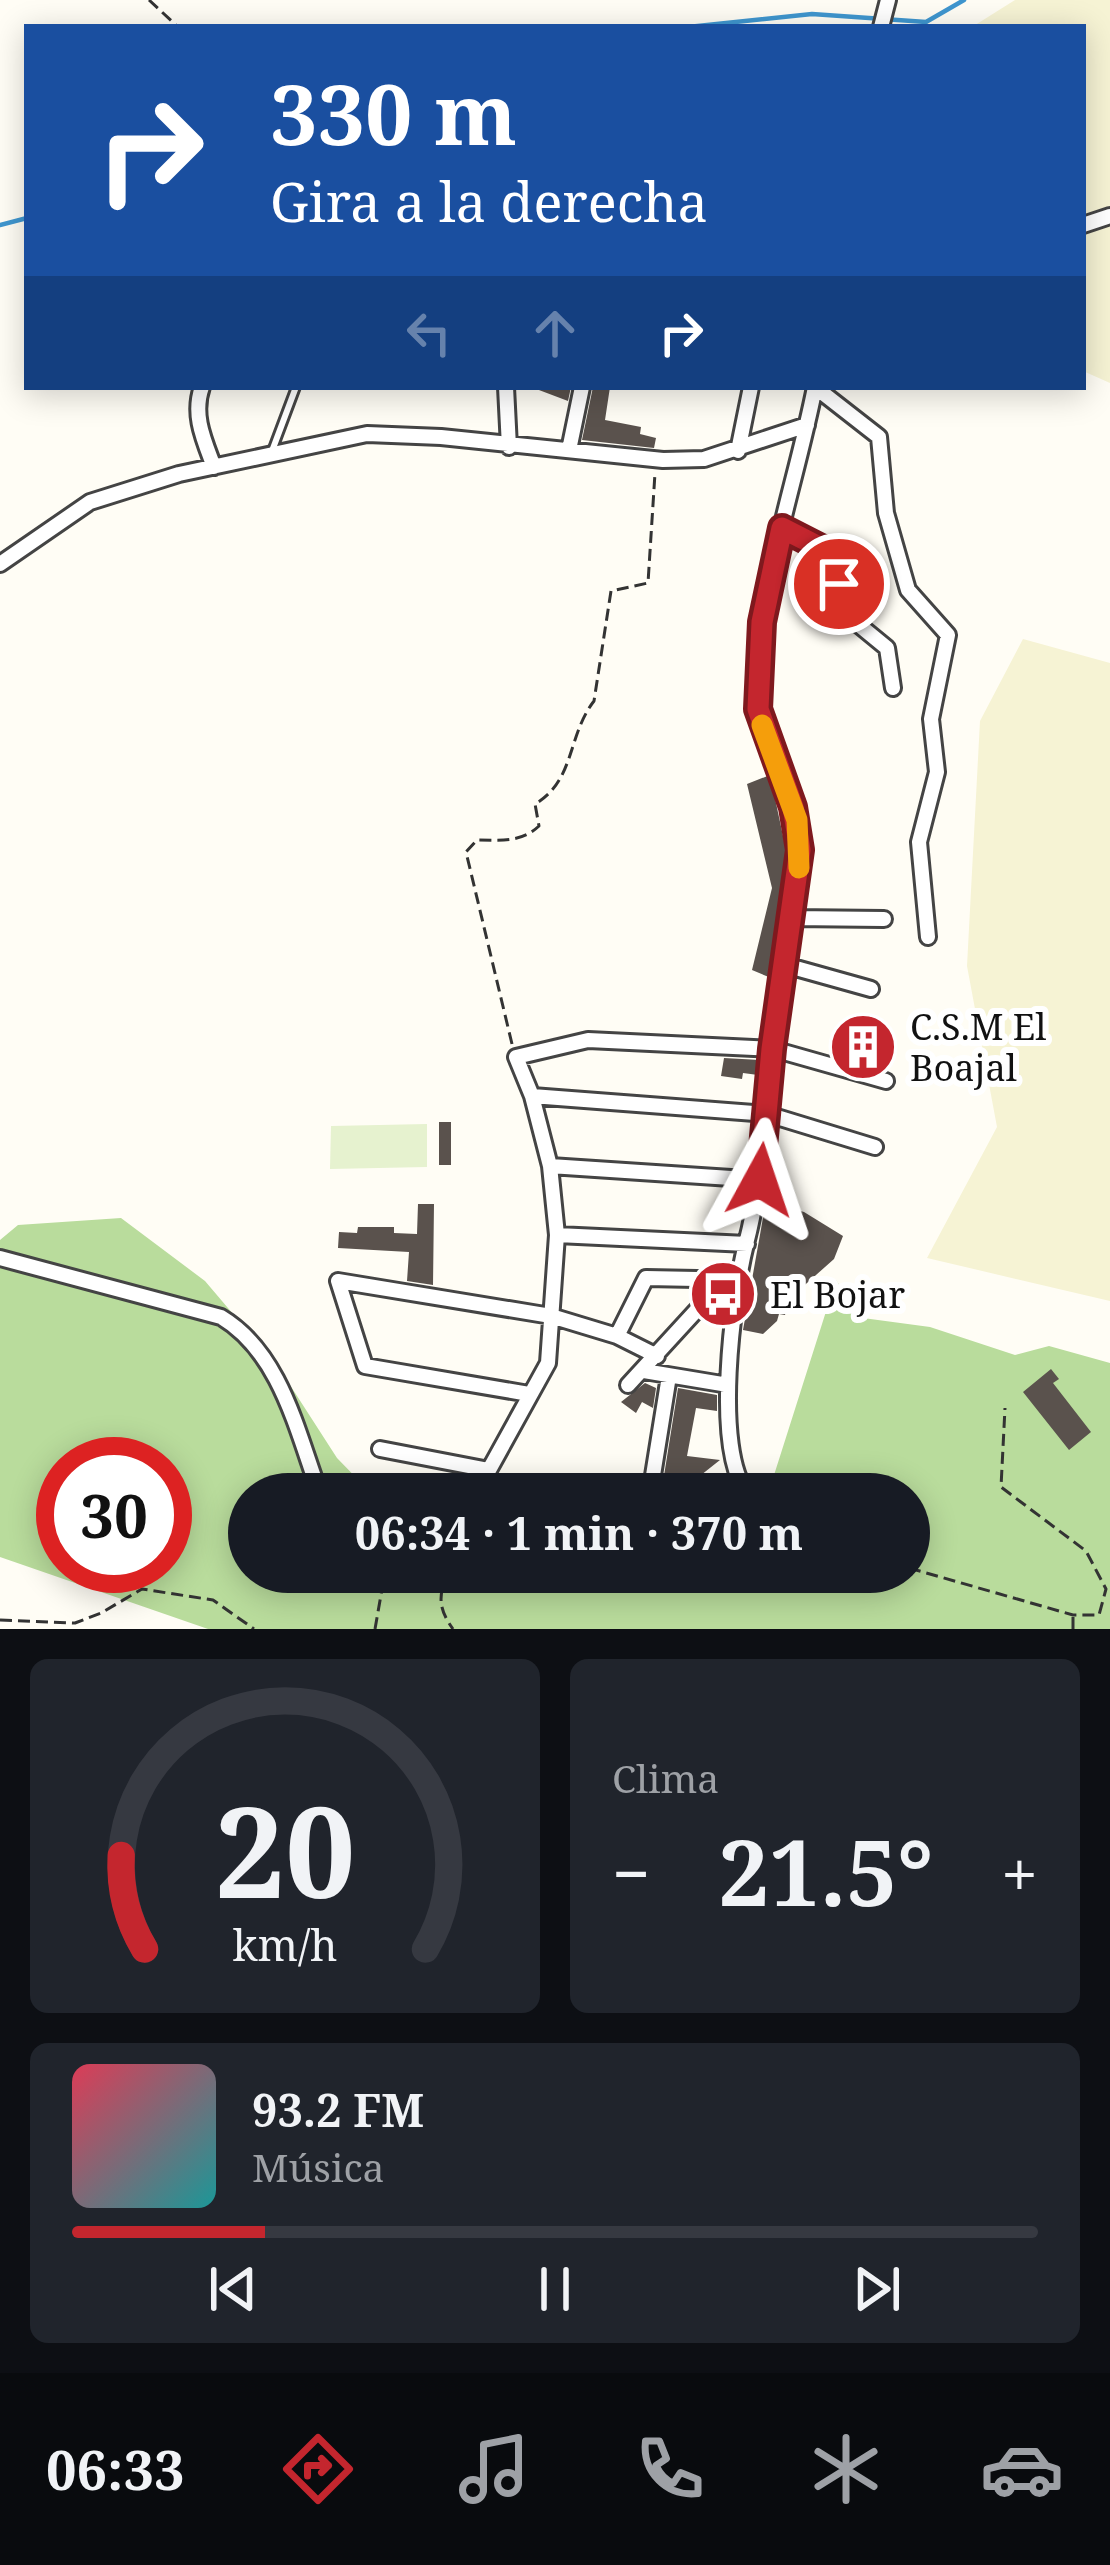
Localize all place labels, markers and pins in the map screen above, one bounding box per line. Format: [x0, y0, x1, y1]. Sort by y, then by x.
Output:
pin [788, 533, 890, 635]
place label: C.S.M El Boajal [910, 1002, 1046, 1092]
building icon: C.S.M El Boajal [828, 1012, 898, 1082]
bus stop icon: El Bojar [688, 1259, 758, 1329]
place label: El Bojar [770, 1270, 905, 1319]

